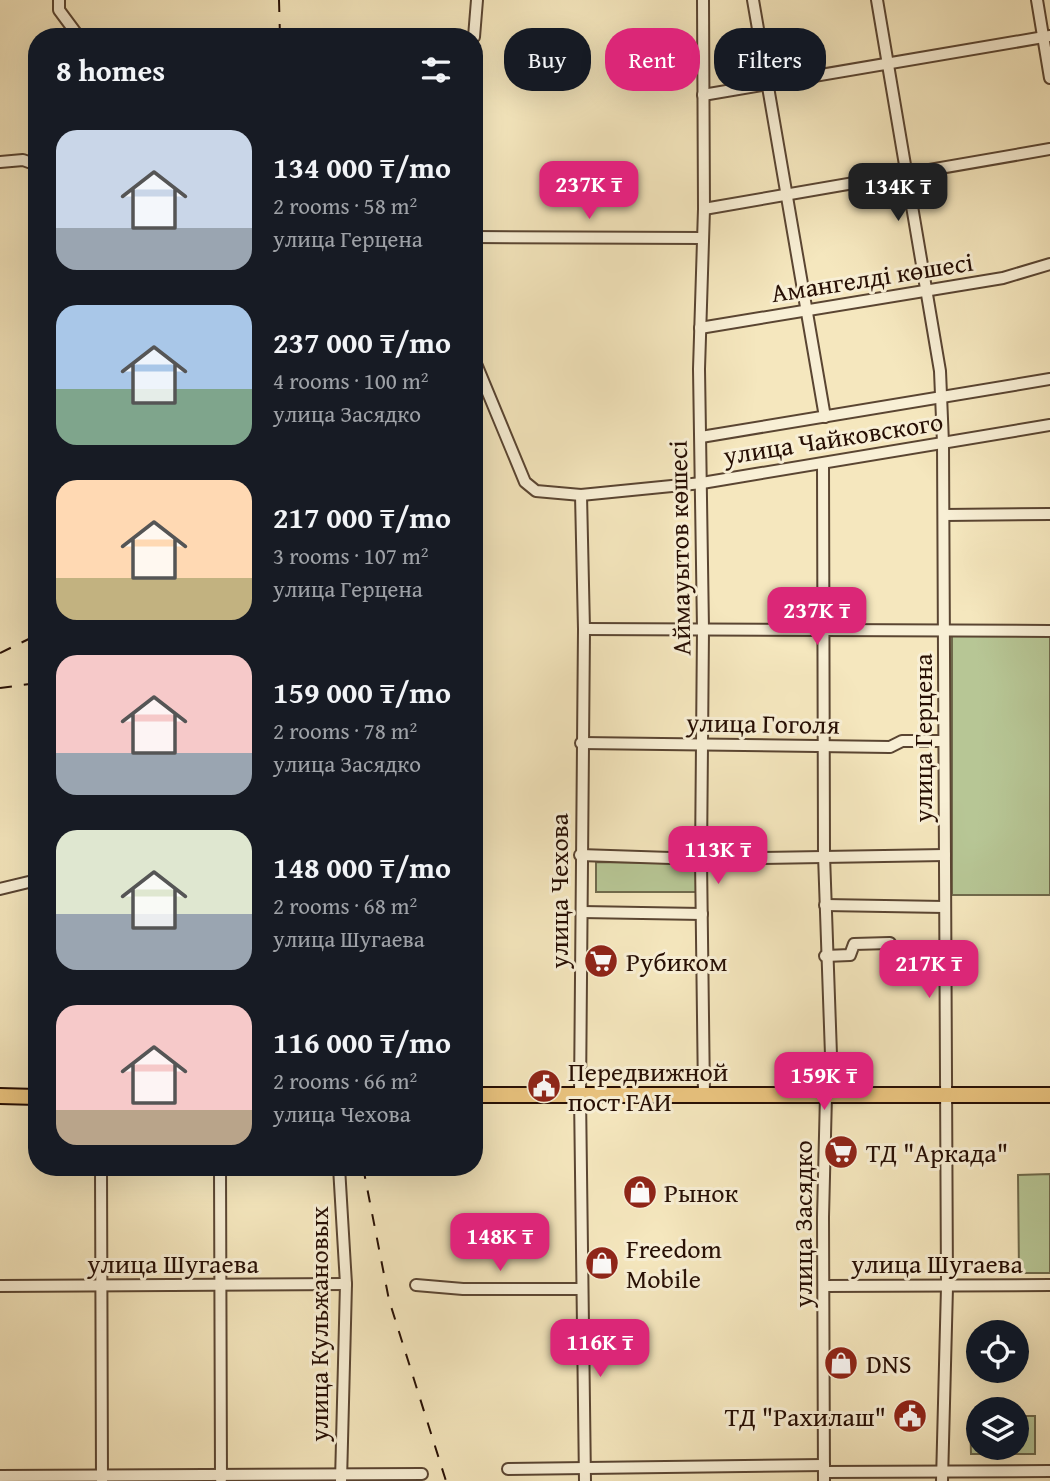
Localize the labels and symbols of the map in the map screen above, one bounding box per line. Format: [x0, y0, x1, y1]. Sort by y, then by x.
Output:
pin: 237K ₸ [532, 162, 646, 221]
pin: 134K ₸ [841, 164, 955, 223]
street label: Амангелді көшесі [768, 242, 976, 312]
street label: улица Чайковского [719, 401, 946, 475]
street label: Аймауытов көшесі [658, 440, 700, 656]
pin: 237K ₸ [760, 588, 874, 647]
street label: улица Герцена [903, 653, 942, 824]
street label: улица Гоголя [685, 702, 840, 744]
street label: улица Чехова [539, 813, 578, 970]
pin: 113K ₸ [661, 826, 775, 886]
pin: 217K ₸ [872, 940, 986, 1000]
supermarket icon: Рубиком [582, 942, 620, 980]
place label: Рубиком [626, 942, 727, 981]
place label: Передвижной пост ГАИ [568, 1052, 728, 1121]
pin: 159K ₸ [767, 1052, 881, 1112]
public building icon: Передвижной пост ГАИ [525, 1067, 563, 1105]
supermarket icon: ТД "Аркада" [822, 1133, 860, 1171]
place label: ТД "Аркада" [866, 1133, 1008, 1172]
street label: улица Засядко [783, 1140, 822, 1309]
shop icon: Рынок [621, 1173, 659, 1211]
place label: Рынок [664, 1173, 739, 1212]
street label: улица Кульжановых [299, 1205, 338, 1443]
pin: 148K ₸ [443, 1214, 557, 1273]
place label: Freedom Mobile [626, 1229, 722, 1298]
street label: улица Шугаева [86, 1244, 259, 1283]
shop icon: Freedom Mobile [583, 1244, 621, 1282]
street label: улица Шугаева [850, 1244, 1023, 1283]
pin: 116K ₸ [543, 1320, 657, 1379]
shop icon: DNS [822, 1344, 860, 1382]
place label: DNS [866, 1344, 912, 1383]
place label: ТД "Рахилаш" [725, 1397, 886, 1436]
public building icon: ТД "Рахилаш" [891, 1397, 929, 1435]

